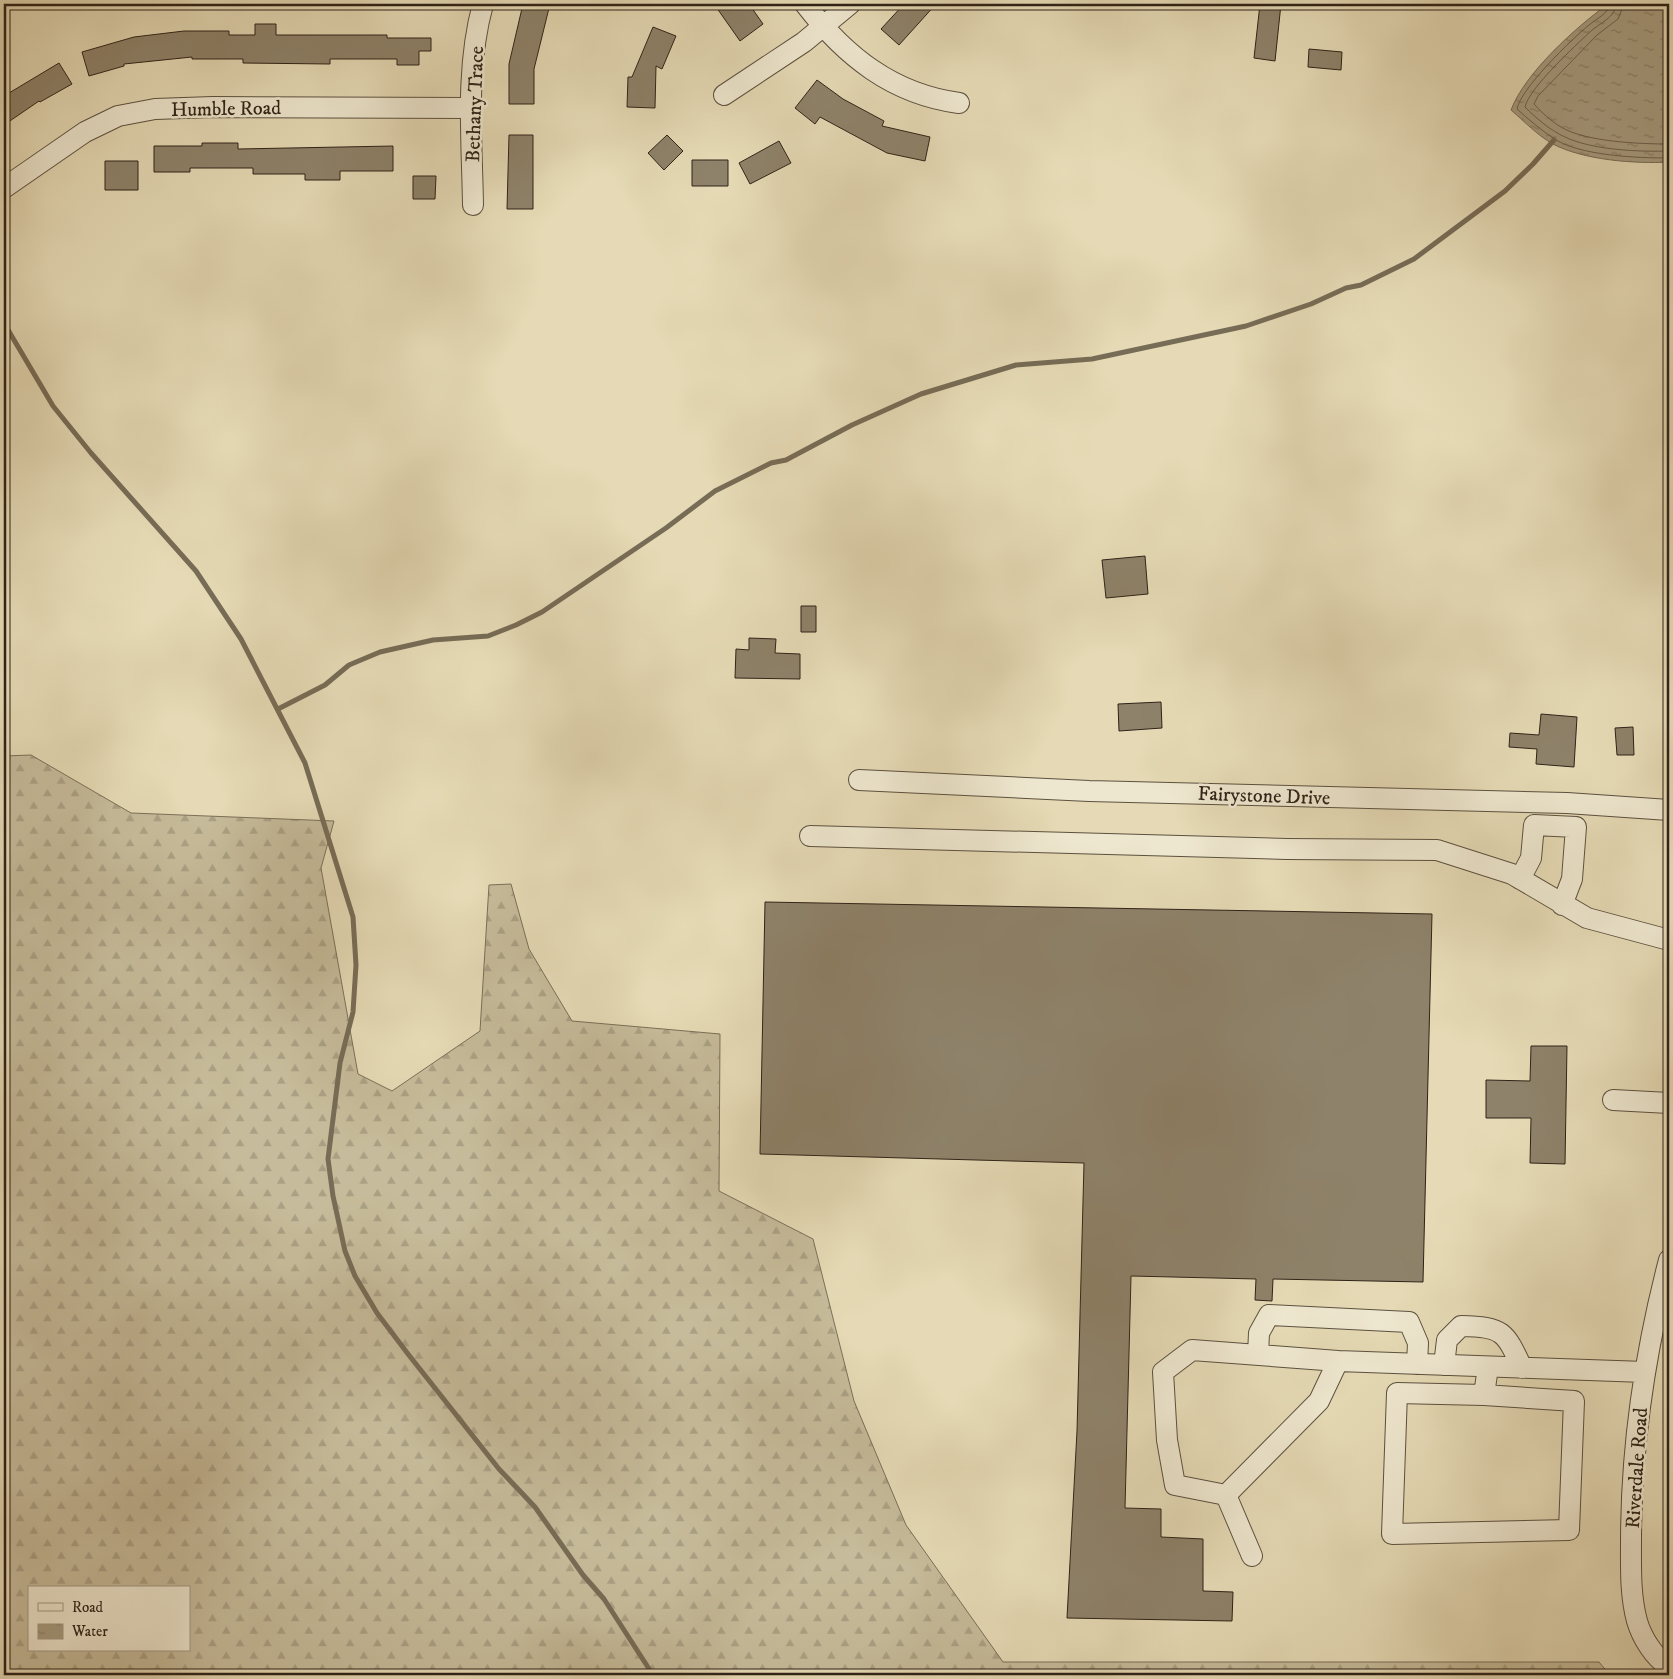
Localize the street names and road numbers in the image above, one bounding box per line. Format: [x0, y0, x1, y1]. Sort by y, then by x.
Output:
street label: Bethany Trace [461, 45, 490, 163]
street label: Humble Road [171, 96, 281, 123]
street label: Fairystone Drive [1197, 782, 1331, 811]
street label: Riverdale Road [1621, 1407, 1654, 1529]

